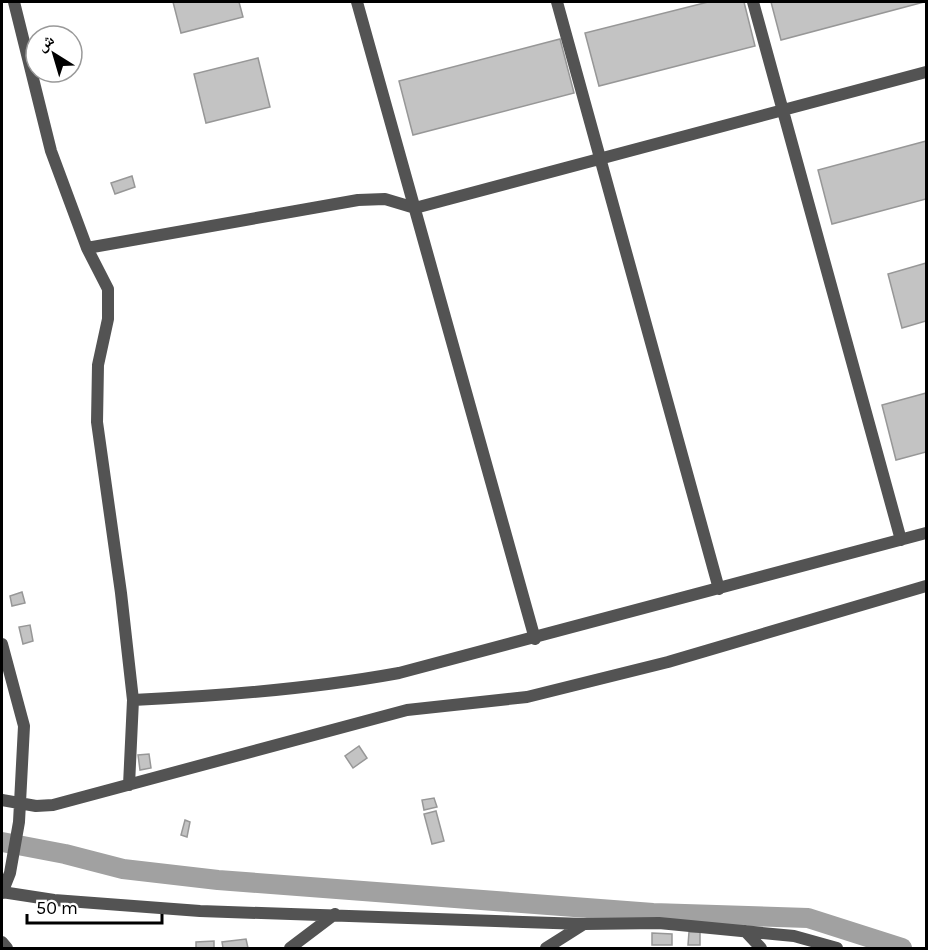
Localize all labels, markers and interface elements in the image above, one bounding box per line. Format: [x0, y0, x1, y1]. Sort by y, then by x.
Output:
north arrow [24, 24, 84, 84]
text: ش [33, 30, 58, 55]
scale bar [27, 887, 162, 925]
text: 50 m [36, 897, 78, 919]

